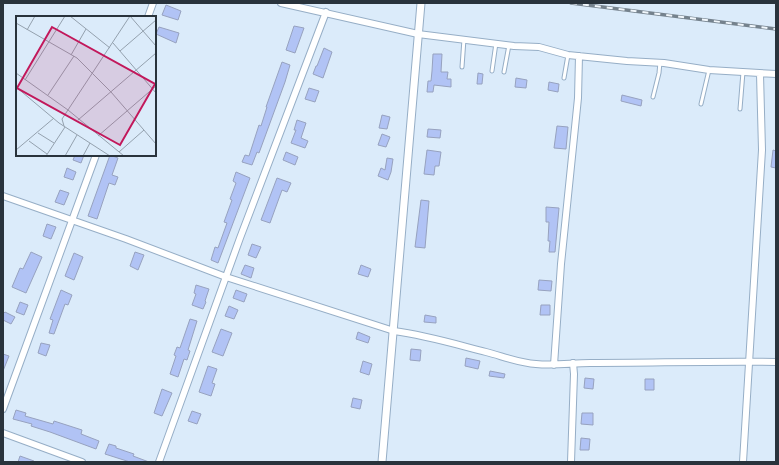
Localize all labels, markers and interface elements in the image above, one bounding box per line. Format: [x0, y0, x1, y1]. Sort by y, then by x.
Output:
inset map [16, 16, 156, 156]

